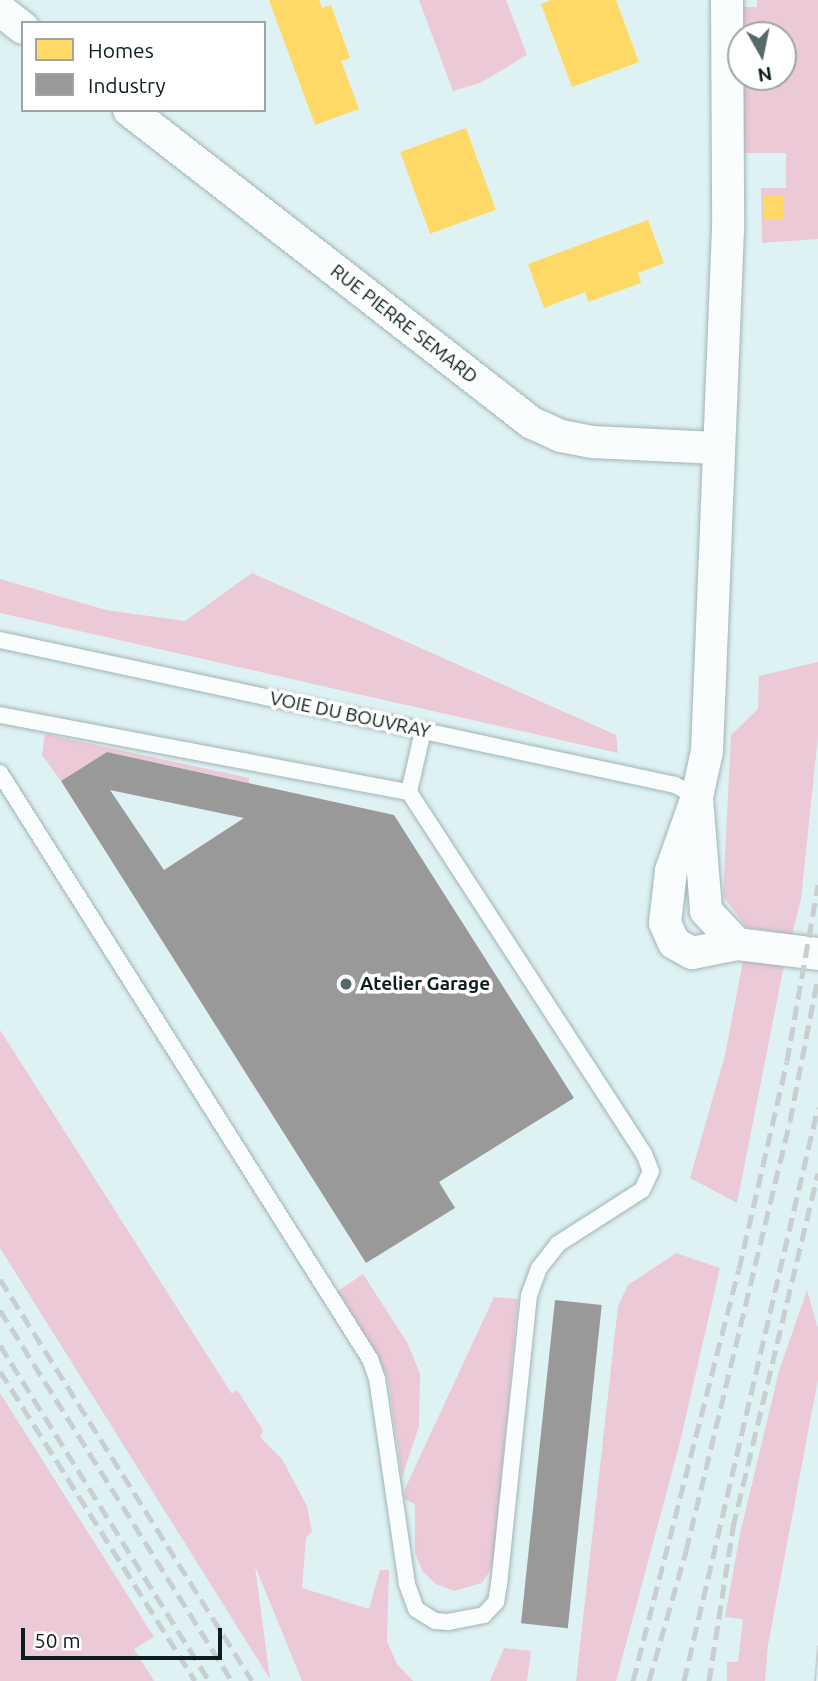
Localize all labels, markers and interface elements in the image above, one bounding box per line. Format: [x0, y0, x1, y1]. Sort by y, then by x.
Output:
legend [21, 21, 266, 112]
north arrow [727, 21, 797, 91]
text: Homes [88, 38, 154, 62]
text: N [756, 63, 774, 87]
text: Industry [88, 73, 166, 97]
street label: RUE PIERRE SEMARD [326, 260, 482, 388]
street label: VOIE DU BOUVRAY [268, 687, 432, 743]
place label: Atelier Garage [360, 973, 490, 995]
marker: Atelier Garage [338, 976, 354, 992]
scale bar [24, 1614, 226, 1658]
text: 50 m [34, 1628, 81, 1652]

